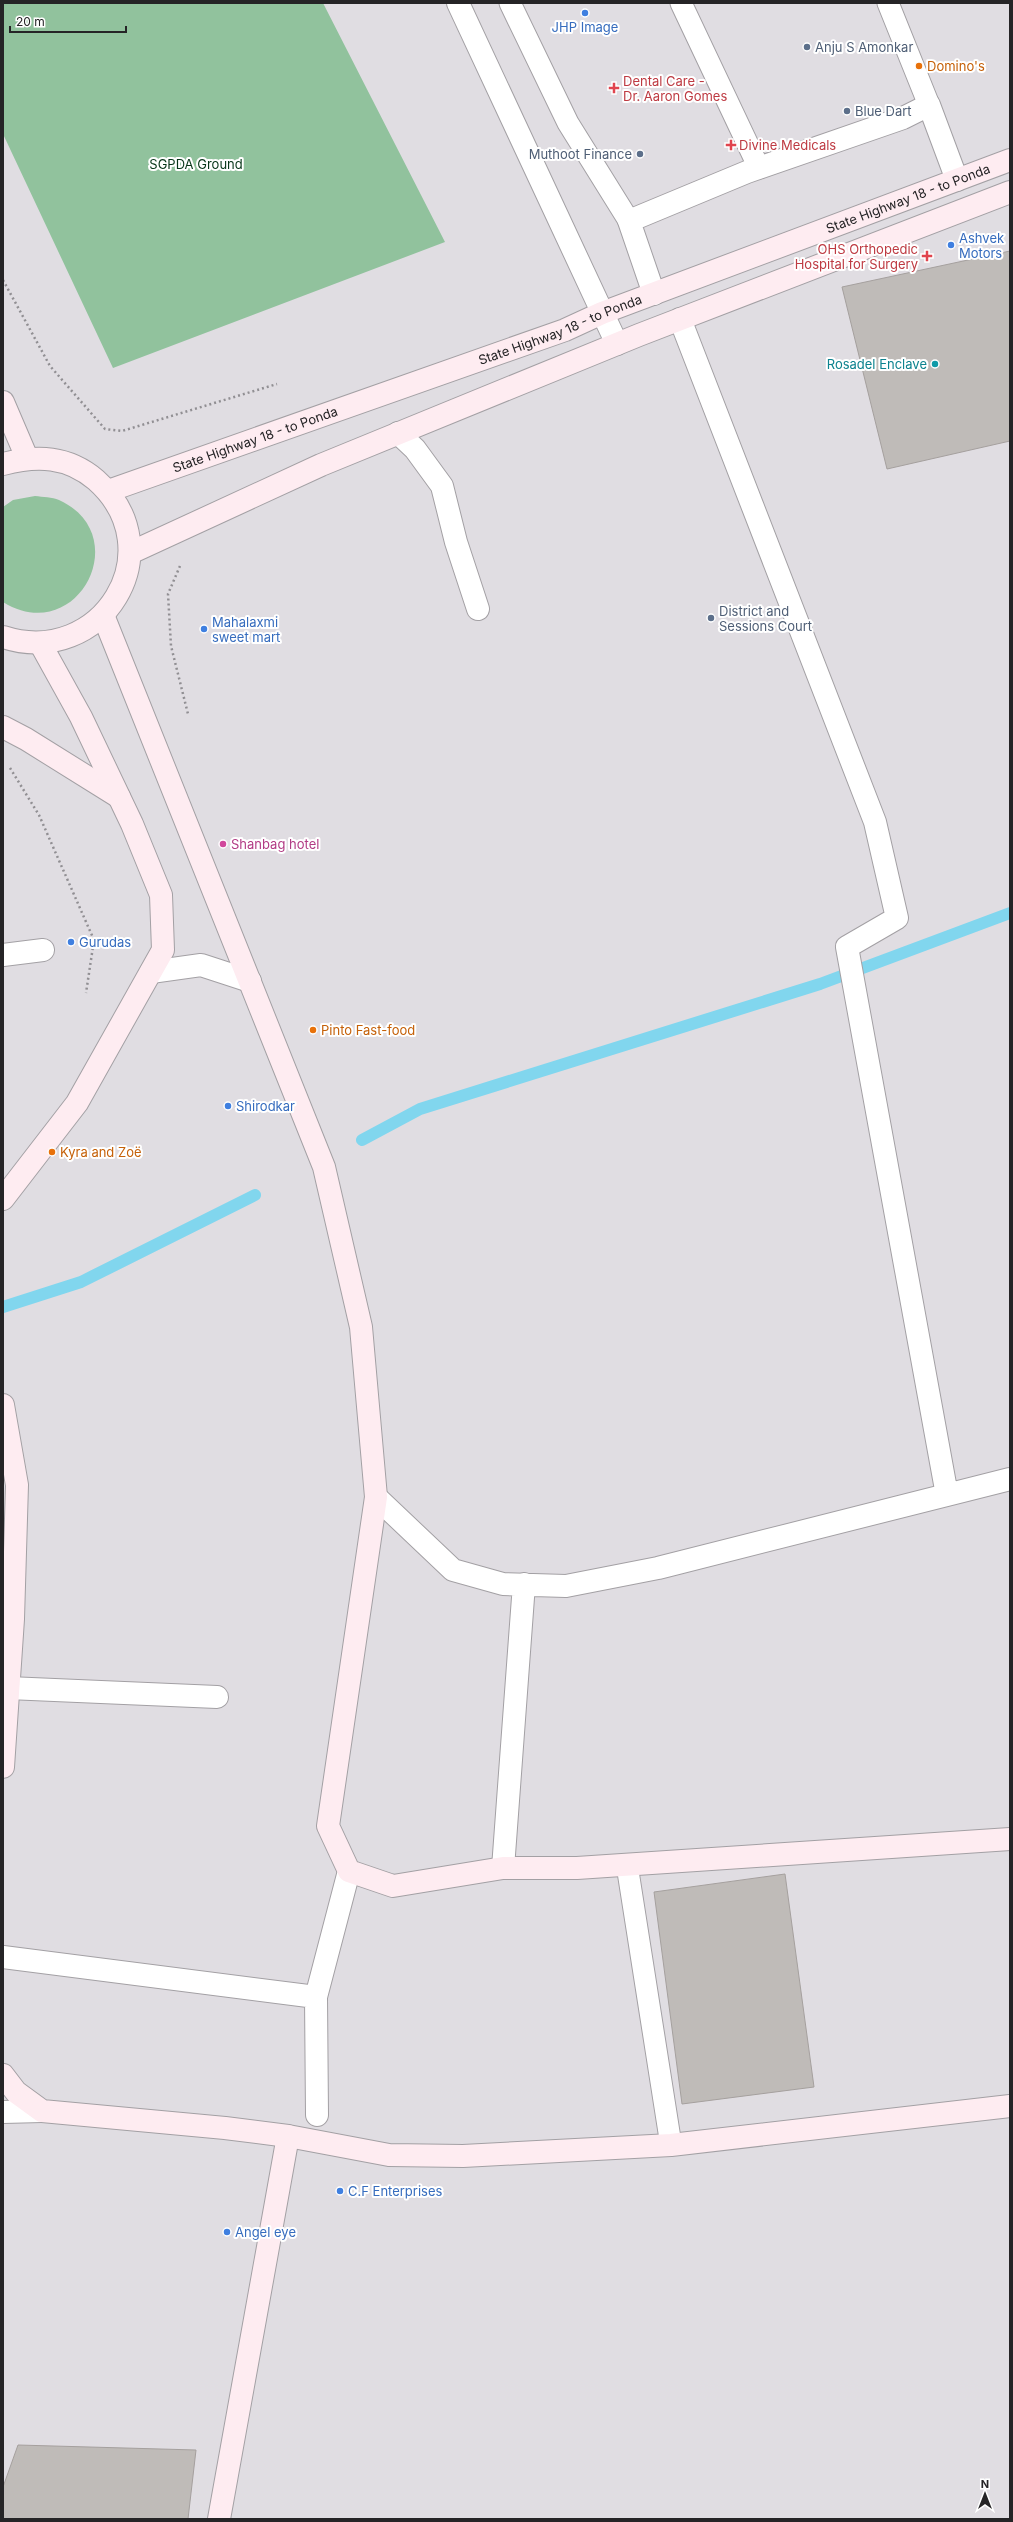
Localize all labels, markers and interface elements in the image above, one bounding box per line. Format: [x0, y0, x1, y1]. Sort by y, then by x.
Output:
scale bar [10, 8, 126, 34]
marker: JHP Image [580, 8, 590, 18]
text: 20 m [16, 14, 45, 29]
place label: JHP Image [552, 19, 618, 35]
place label: Anju S Amonkar [815, 39, 913, 55]
marker: Anju S Amonkar [802, 42, 812, 52]
place label: Domino's [927, 58, 985, 74]
marker: Domino's [914, 61, 924, 71]
place label: Dental Care - Dr. Aaron Gomes [623, 73, 727, 104]
marker: Dental Care - Dr. Aaron Gomes [608, 82, 620, 94]
place label: Blue Dart [855, 103, 912, 119]
marker: Blue Dart [842, 106, 852, 116]
place label: Divine Medicals [739, 137, 836, 153]
marker: Divine Medicals [726, 140, 736, 150]
place label: Muthoot Finance [529, 146, 632, 162]
marker: Muthoot Finance [635, 149, 645, 159]
park label: SGPDA Ground [149, 156, 243, 172]
street label: State Highway 18 - to Ponda [824, 160, 992, 236]
place label: Ashvek Motors [959, 230, 1004, 261]
marker: Ashvek Motors [946, 240, 956, 250]
place label: OHS Orthopedic Hospital for Surgery [795, 241, 918, 272]
marker: OHS Orthopedic Hospital for Surgery [921, 250, 933, 262]
street label: State Highway 18 - to Ponda [476, 291, 644, 368]
place label: Rosadel Enclave [827, 356, 927, 372]
marker: Rosadel Enclave [930, 359, 940, 369]
street label: State Highway 18 - to Ponda [171, 403, 340, 476]
place label: District and Sessions Court [719, 603, 812, 634]
marker: District and Sessions Court [706, 613, 716, 623]
place label: Mahalaxmi sweet mart [212, 614, 280, 645]
marker: Mahalaxmi sweet mart [199, 624, 209, 634]
place label: Shanbag hotel [231, 836, 319, 852]
marker: Shanbag hotel [218, 839, 228, 849]
place label: Gurudas [79, 934, 131, 950]
marker: Gurudas [66, 937, 76, 947]
place label: Pinto Fast-food [321, 1022, 415, 1038]
marker: Pinto Fast-food [308, 1025, 318, 1035]
place label: Shirodkar [236, 1098, 295, 1114]
marker: Shirodkar [223, 1101, 233, 1111]
place label: Kyra and Zoë [60, 1144, 142, 1160]
marker: Kyra and Zoë [47, 1147, 57, 1157]
place label: C.F Enterprises [348, 2183, 443, 2199]
marker: C.F Enterprises [335, 2186, 345, 2196]
place label: Angel eye [235, 2224, 296, 2240]
marker: Angel eye [222, 2227, 232, 2237]
north arrow [965, 2474, 1005, 2514]
text: N [981, 2477, 989, 2491]

